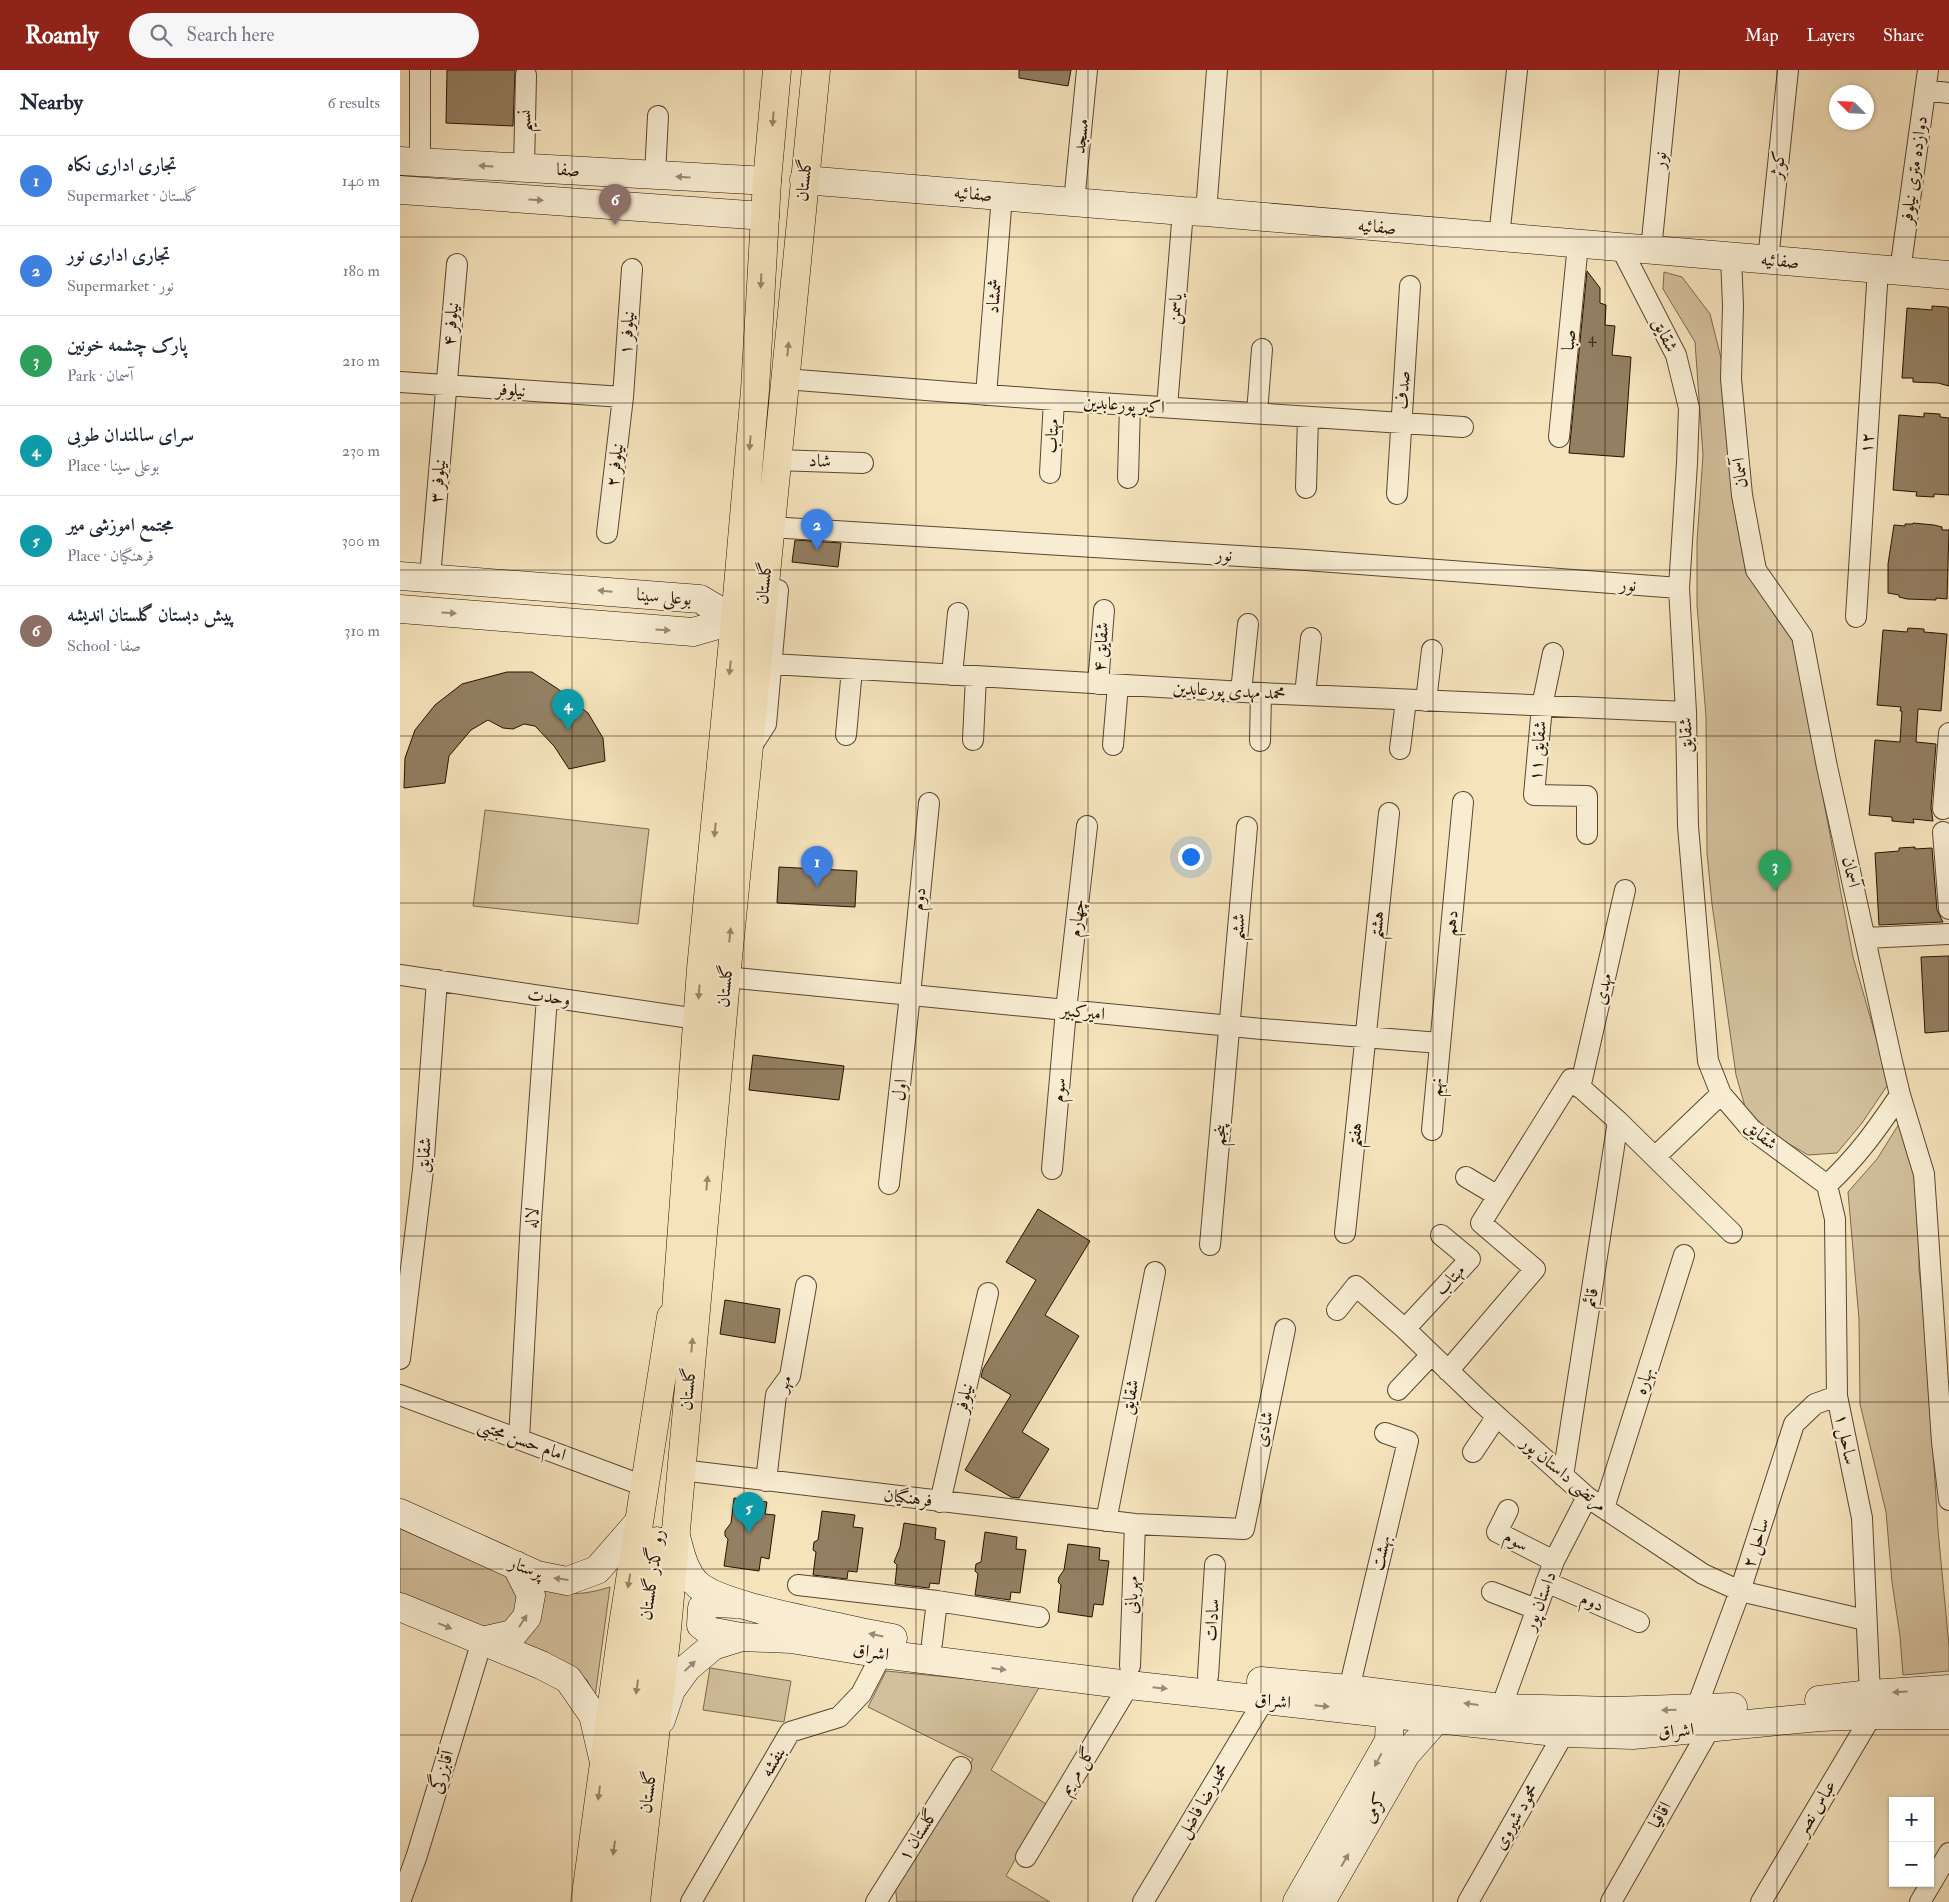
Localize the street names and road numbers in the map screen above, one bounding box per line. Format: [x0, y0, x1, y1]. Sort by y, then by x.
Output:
street label: نسیم [513, 109, 543, 133]
street label: دوازده متری نیلوفر [1895, 114, 1933, 228]
street label: مسجد [1068, 117, 1094, 155]
street label: کوثر [1765, 149, 1791, 183]
street label: نور [1647, 150, 1672, 172]
street label: گلستان [790, 157, 818, 203]
street label: صفا [556, 158, 580, 182]
street label: صفائیه [953, 181, 993, 207]
street label: صفائیه [1357, 214, 1397, 240]
street label: صفائیه [1760, 248, 1800, 274]
street label: شمشاد [981, 278, 1007, 314]
street label: یاسمن [1162, 291, 1188, 326]
street label: نیلوفر ۴ [438, 301, 464, 347]
street label: نیلوفر ۱ [614, 310, 640, 356]
street label: شقایق [1647, 314, 1683, 356]
street label: صبا [1557, 328, 1581, 352]
street label: صدف [1391, 370, 1415, 410]
street label: نیلوفر [493, 377, 527, 403]
street label: اکبر پورعابدین [1082, 391, 1166, 420]
street label: مهتاب [1039, 418, 1065, 454]
street label: ۱۲ [1855, 432, 1879, 454]
street label: نیلوفر ۲ [601, 442, 629, 488]
street label: شاد [808, 449, 832, 473]
street label: آسمان [1727, 454, 1753, 490]
street label: نیلوفر ۳ [425, 458, 451, 504]
street label: نور [1213, 543, 1233, 567]
street label: گلستان [750, 560, 778, 606]
street label: نور [1617, 573, 1637, 597]
street label: بوعلی سینا [635, 583, 693, 612]
street label: شقایق ۴ [1088, 621, 1114, 673]
street label: محمد مهدی پورعابدین [1172, 677, 1286, 706]
street label: شقایق [1674, 717, 1698, 753]
street label: شقایق ۱۱ [1524, 720, 1552, 782]
street label: آسمان [1837, 855, 1866, 892]
street label: دوم [907, 886, 935, 912]
street label: چهارم [1063, 898, 1095, 939]
street label: دهم [1438, 909, 1469, 937]
street label: هشتم [1364, 910, 1396, 941]
street label: ششم [1225, 912, 1257, 942]
street label: گلستان [712, 964, 738, 1008]
street label: مهدی [1588, 971, 1618, 1007]
street label: وحدت [526, 983, 572, 1011]
street label: امیرکبیر [1058, 998, 1106, 1026]
street label: سوم [1046, 1077, 1076, 1104]
street label: نهم [1424, 1077, 1453, 1098]
street label: اول [887, 1078, 913, 1102]
street label: شقایق [1740, 1115, 1782, 1155]
street label: هفتم [1342, 1121, 1374, 1149]
street label: پنجم [1208, 1122, 1237, 1147]
street label: شقایق [411, 1136, 437, 1174]
street label: لاله [520, 1207, 544, 1229]
street label: مهتاب [1430, 1259, 1470, 1301]
street label: قائم [1578, 1286, 1608, 1310]
street label: بهاره [1629, 1364, 1659, 1398]
street label: گلستان [675, 1367, 701, 1411]
street label: مهر [769, 1371, 798, 1397]
street label: شقایق [1115, 1377, 1145, 1417]
street label: نیلوفر [949, 1381, 979, 1417]
street label: شادی [1249, 1409, 1279, 1449]
street label: ساحل ۱ [1829, 1412, 1862, 1467]
street label: امام حسن مجتبی [473, 1413, 569, 1470]
street label: مرتضی داستان پور [1514, 1430, 1612, 1518]
street label: فرهنگیان [882, 1484, 934, 1512]
street label: ساحل ۲ [1737, 1515, 1776, 1571]
street label: سوم [1498, 1525, 1532, 1561]
street label: رو گذر گلستان [632, 1528, 670, 1622]
street label: بهشت [1366, 1533, 1396, 1573]
street label: پرستار [504, 1550, 548, 1586]
street label: داستان پور [1518, 1568, 1563, 1636]
street label: مهربانی [1120, 1576, 1144, 1614]
street label: دوم [1575, 1587, 1607, 1621]
street label: سادات [1199, 1598, 1225, 1642]
street label: اشراق [851, 1638, 891, 1666]
street label: اشراق [1254, 1688, 1292, 1714]
street label: اشراق [1657, 1718, 1695, 1744]
street label: بنفشه [755, 1743, 791, 1781]
street label: گل مریم [1054, 1743, 1104, 1801]
street label: آقابزرگی [422, 1745, 460, 1796]
street label: محمدرضا فاضل [1172, 1760, 1235, 1843]
street label: گلستان [634, 1769, 662, 1815]
street label: عباس نصر [1789, 1776, 1842, 1842]
street label: محمود شیروی [1488, 1780, 1544, 1854]
street label: کرمی [1357, 1789, 1393, 1827]
street label: اقاقیا [1643, 1797, 1677, 1833]
street label: گلستان ۱ [893, 1805, 943, 1865]

